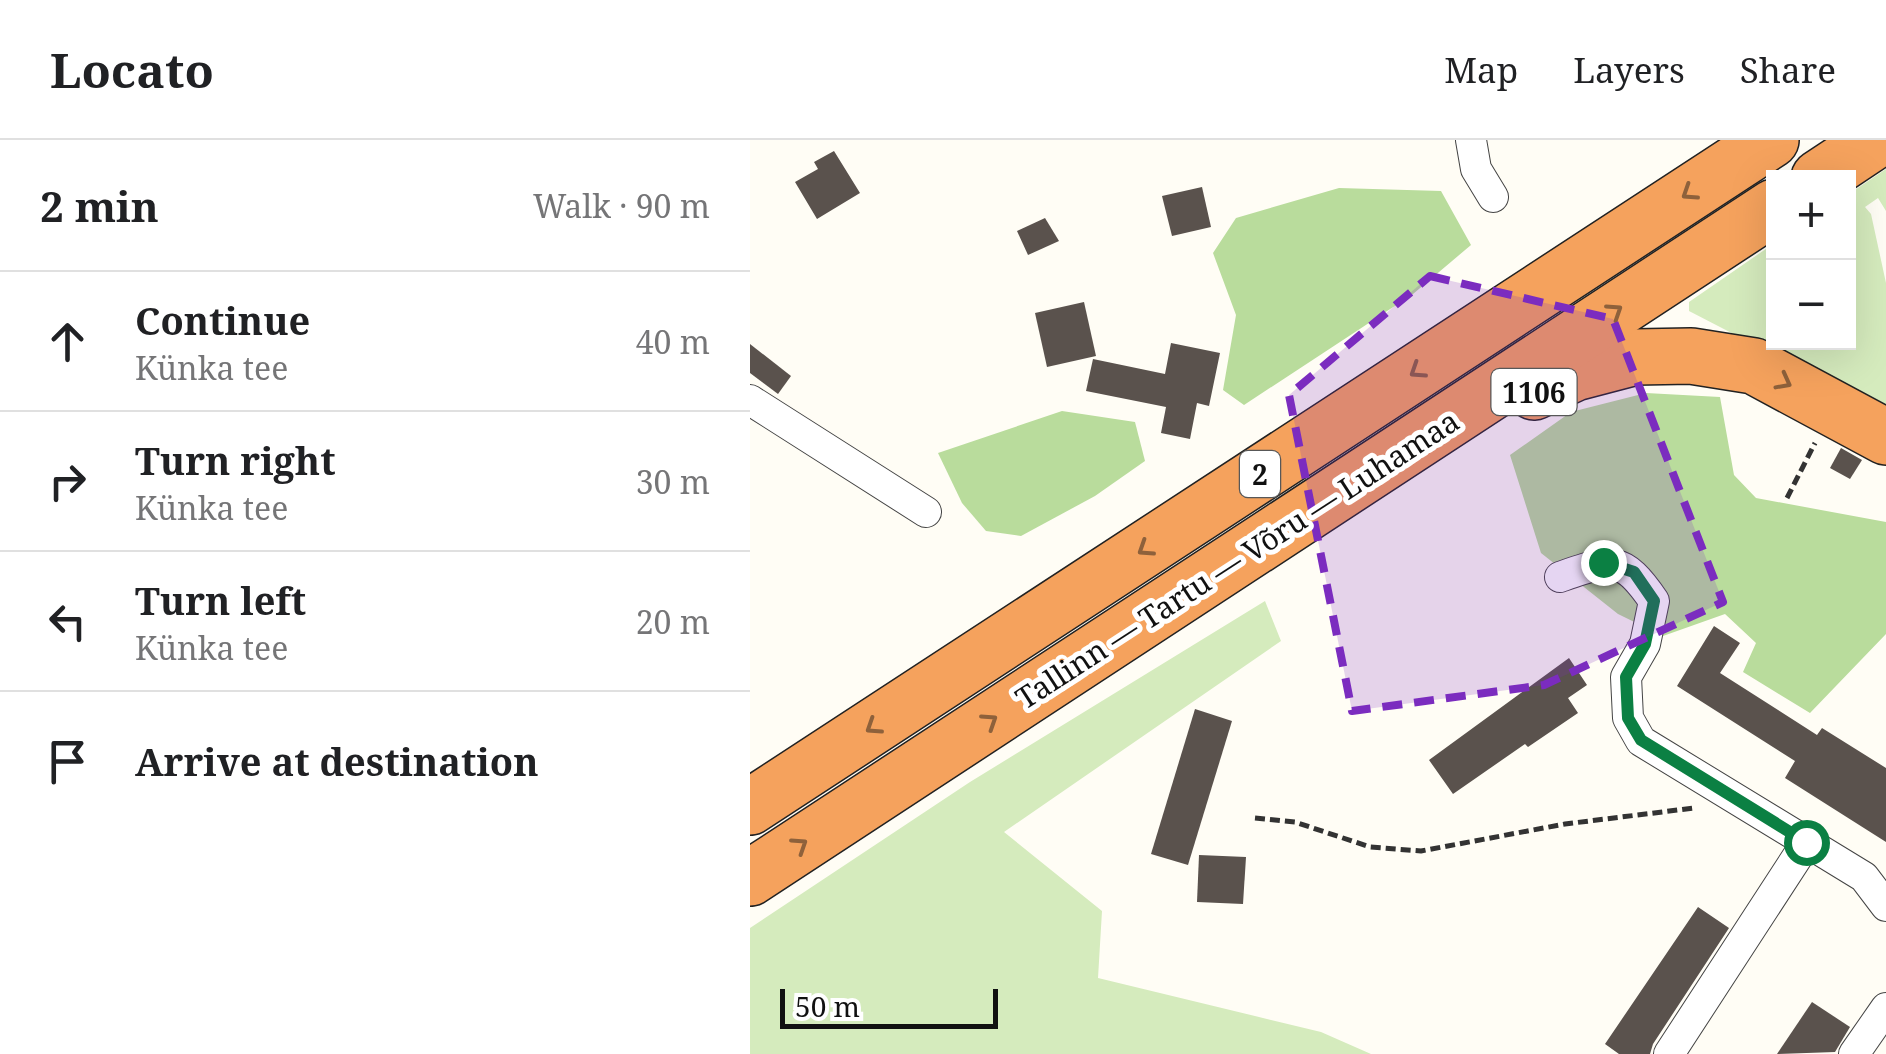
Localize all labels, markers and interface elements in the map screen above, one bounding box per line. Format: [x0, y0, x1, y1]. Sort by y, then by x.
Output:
text: Locato [50, 37, 214, 102]
text: Map [1444, 46, 1518, 93]
text: Layers [1573, 46, 1685, 93]
text: Share [1740, 46, 1836, 93]
map controls [1766, 170, 1856, 350]
button: + [1766, 170, 1856, 260]
text: 2 min [40, 177, 159, 234]
one-way arrow [1682, 181, 1700, 200]
text: Walk · 90 m [533, 184, 710, 227]
button: − [1766, 260, 1856, 350]
text: Continue [135, 294, 310, 346]
one-way arrow [1604, 305, 1622, 324]
icon: ahead [40, 314, 95, 369]
text: 40 m [636, 320, 710, 363]
text: Künka tee [135, 346, 288, 389]
one-way arrow [1410, 359, 1428, 378]
road number: 1106 [1492, 369, 1576, 415]
one-way arrow [1773, 370, 1791, 389]
street label: Tallinn — Tartu — Võru — Luhamaa [1007, 400, 1467, 718]
text: Turn right [135, 434, 336, 486]
road number: 2 [1240, 451, 1280, 497]
icon: right [40, 454, 95, 509]
text: 30 m [636, 460, 710, 503]
text: Künka tee [135, 486, 288, 529]
one-way arrow [1138, 537, 1156, 556]
route end [1581, 540, 1627, 586]
text: Turn left [135, 574, 306, 626]
icon: left [40, 594, 95, 649]
text: 20 m [636, 600, 710, 643]
text: Künka tee [135, 626, 288, 669]
one-way arrow [866, 714, 884, 733]
one-way arrow [979, 714, 997, 733]
icon: arrive [40, 734, 95, 789]
text: Arrive at destination [135, 735, 539, 787]
route start [1784, 820, 1830, 866]
one-way arrow [789, 839, 807, 858]
scale bar [780, 984, 998, 1028]
text: 50 m [795, 987, 860, 1025]

